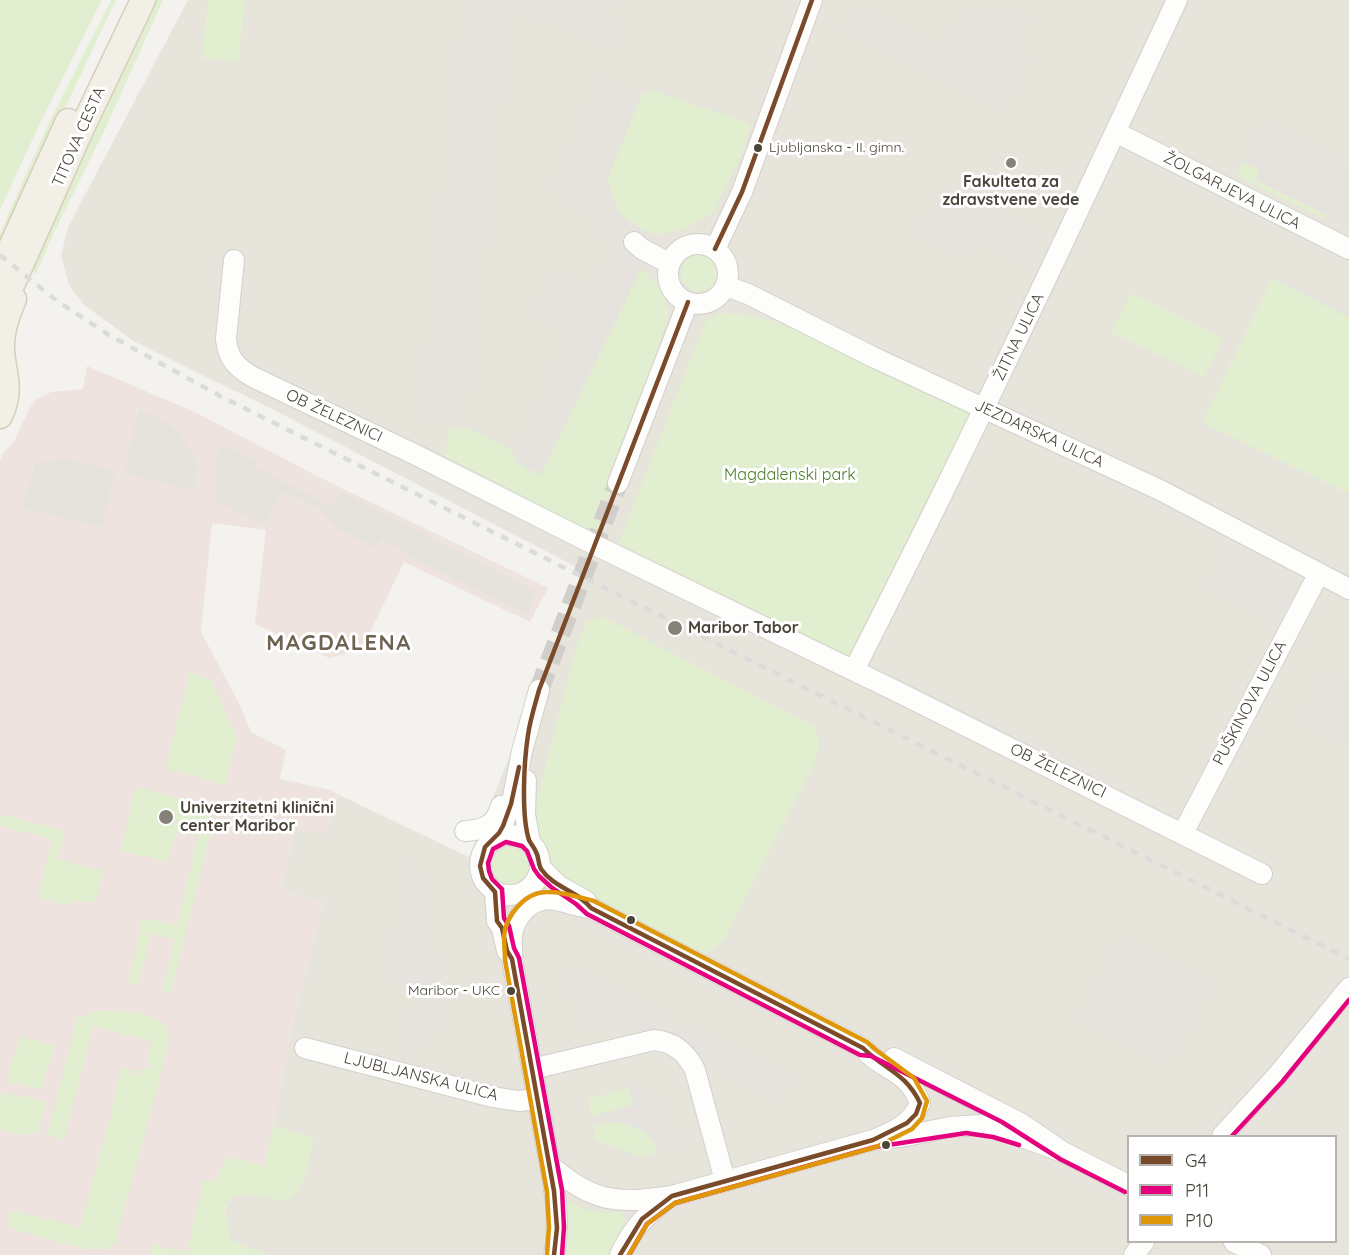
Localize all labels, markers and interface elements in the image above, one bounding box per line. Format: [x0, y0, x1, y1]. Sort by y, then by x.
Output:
street label: TITOVA CESTA [48, 84, 110, 190]
place label: Ljubljanska - II. gimn. [769, 140, 904, 156]
marker: Ljubljanska - II. gimn. [752, 142, 764, 154]
street label: ŽOLGARJEVA ULICA [1160, 148, 1304, 234]
marker: Fakulteta za zdravstvene vede [1004, 156, 1018, 170]
place label: Fakulteta za zdravstvene vede [942, 172, 1080, 210]
street label: ŽITNA ULICA [990, 290, 1048, 384]
street label: OB ŽELEZNICI [283, 385, 385, 447]
street label: JEZDARSKA ULICA [971, 396, 1107, 472]
park label: Magdalenski park [724, 465, 856, 485]
place label: Maribor Tabor [688, 618, 799, 638]
marker: Maribor Tabor [666, 619, 684, 637]
district label: MAGDALENA [266, 630, 412, 656]
street label: PUŠKINOVA ULICA [1209, 638, 1291, 768]
street label: OB ŽELEZNICI [1007, 739, 1109, 803]
place label: Univerzitetni klinični center Maribor [180, 798, 334, 836]
marker: Univerzitetni klinični center Maribor [157, 808, 175, 826]
unlabelled marker [625, 914, 637, 926]
place label: Maribor - UKC [408, 983, 500, 999]
marker: Maribor - UKC [505, 985, 517, 997]
street label: LJUBLJANSKA ULICA [342, 1049, 500, 1105]
legend [1127, 1135, 1337, 1243]
unlabelled marker [880, 1139, 892, 1151]
text: G4 [1185, 1149, 1207, 1172]
text: P11 [1185, 1179, 1209, 1202]
text: P10 [1185, 1209, 1213, 1232]

